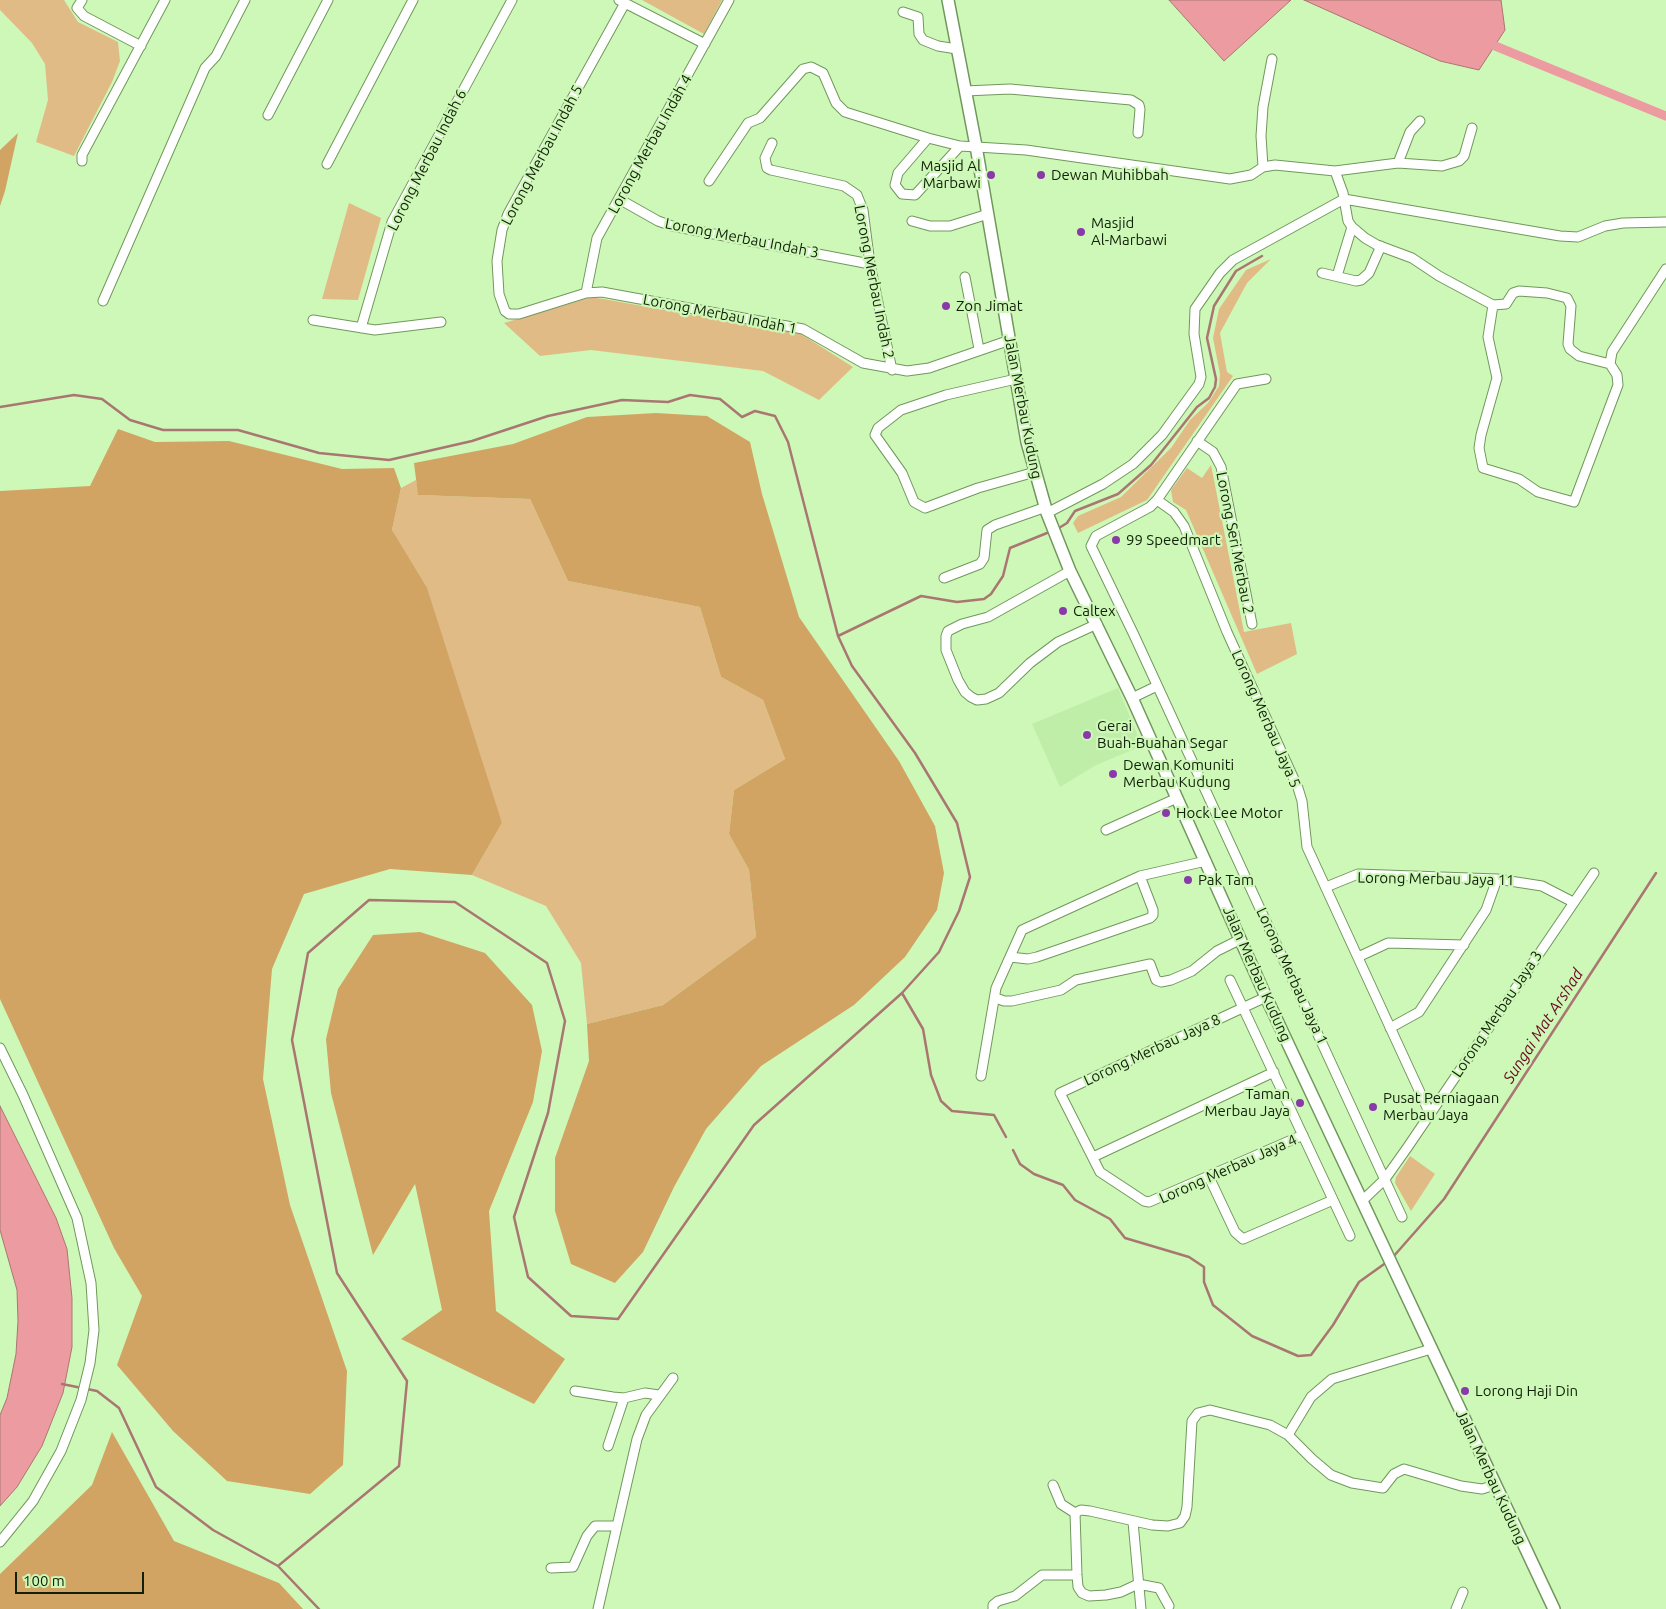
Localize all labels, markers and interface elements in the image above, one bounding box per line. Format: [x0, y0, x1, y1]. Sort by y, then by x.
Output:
street label: Lorong Merbau Indah 4 [604, 71, 696, 217]
street label: Lorong Merbau Indah 5 [497, 82, 587, 228]
street label: Lorong Merbau Indah 6 [383, 86, 471, 234]
place label: Masjid Al Marbawi [921, 157, 981, 192]
place label: Dewan Muhibbah [1051, 166, 1169, 184]
marker: Masjid Al Marbawi [985, 169, 997, 181]
marker: Dewan Muhibbah [1035, 169, 1047, 181]
street label: Lorong Merbau Indah 2 [850, 204, 898, 360]
street label: Lorong Merbau Indah 3 [664, 214, 820, 262]
place label: Masjid Al-Marbawi [1091, 214, 1167, 249]
marker: Masjid Al-Marbawi [1075, 226, 1087, 238]
street label: Lorong Merbau Indah 1 [642, 290, 798, 338]
place label: Zon Jimat [956, 297, 1023, 315]
marker: Zon Jimat [940, 300, 952, 312]
street label: Jalan Merbau Kudung [1000, 333, 1046, 481]
street label: Lorong Seri Merbau 2 [1212, 470, 1258, 616]
place label: 99 Speedmart [1126, 531, 1221, 549]
marker: 99 Speedmart [1110, 534, 1122, 546]
place label: Caltex [1073, 602, 1116, 620]
marker: Caltex [1057, 605, 1069, 617]
street label: Lorong Merbau Jaya 5 [1228, 647, 1304, 791]
place label: Gerai Buah-Buahan Segar [1097, 717, 1228, 752]
marker: Gerai Buah-Buahan Segar [1081, 729, 1093, 741]
place label: Dewan Komuniti Merbau Kudung [1123, 756, 1234, 791]
marker: Dewan Komuniti Merbau Kudung [1107, 768, 1119, 780]
place label: Hock Lee Motor [1176, 804, 1283, 822]
marker: Hock Lee Motor [1160, 807, 1172, 819]
street label: Lorong Merbau Jaya 11 [1357, 869, 1515, 889]
place label: Pak Tam [1198, 871, 1254, 889]
marker: Pak Tam [1182, 874, 1194, 886]
street label: Jalan Merbau Kudung [1219, 903, 1295, 1045]
street label: Lorong Merbau Jaya 1 [1252, 905, 1332, 1047]
street label: Lorong Merbau Jaya 3 [1448, 947, 1546, 1081]
water label: Sungai Mat Arshad [1499, 965, 1587, 1087]
street label: Lorong Merbau Jaya 8 [1081, 1010, 1223, 1090]
place label: Taman Merbau Jaya [1205, 1085, 1290, 1120]
place label: Pusat Perniagaan Merbau Jaya [1383, 1089, 1499, 1124]
marker: Taman Merbau Jaya [1294, 1097, 1306, 1109]
marker: Pusat Perniagaan Merbau Jaya [1367, 1101, 1379, 1113]
street label: Lorong Merbau Jaya 4 [1156, 1131, 1300, 1207]
place label: Lorong Haji Din [1475, 1382, 1578, 1400]
marker: Lorong Haji Din [1459, 1385, 1471, 1397]
street label: Jalan Merbau Kudung [1452, 1407, 1530, 1547]
scale bar [18, 1562, 146, 1594]
text: 100 m [23, 1572, 65, 1589]

